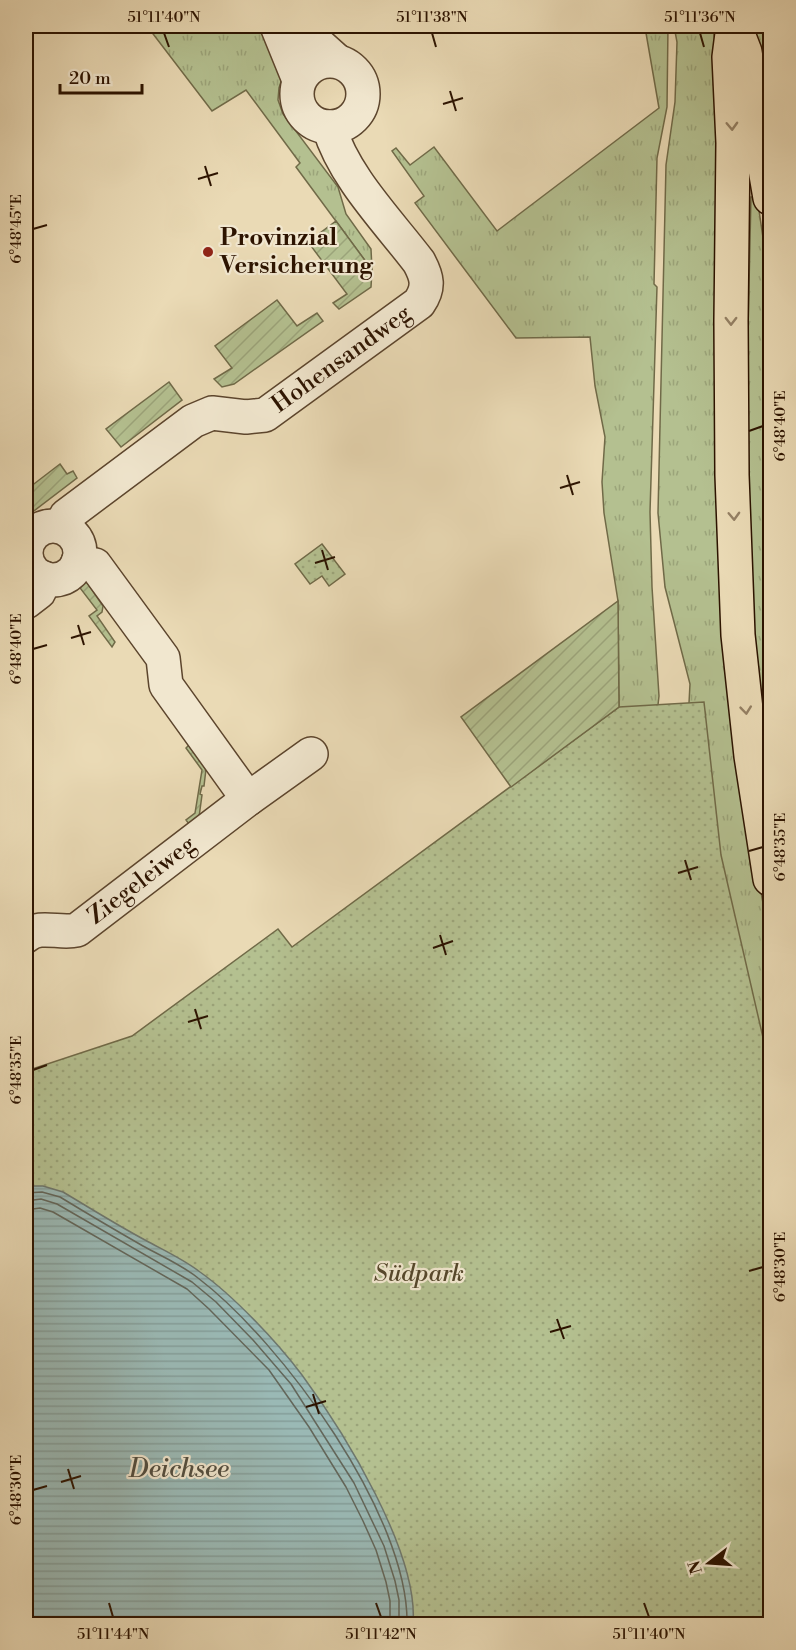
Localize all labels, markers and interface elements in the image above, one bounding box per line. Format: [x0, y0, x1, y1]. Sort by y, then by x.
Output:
text: 51°11'40"N [128, 8, 200, 27]
text: 51°11'38"N [396, 8, 468, 27]
text: 51°11'36"N [664, 8, 736, 27]
scale bar [60, 57, 142, 95]
text: 20 m [69, 67, 111, 90]
one-way arrow [726, 121, 738, 130]
text: 6°48'45"E [7, 194, 26, 264]
place label: Provinzial Versicherung [219, 223, 374, 281]
marker: Provinzial Versicherung [201, 245, 215, 259]
street label: Hohensandweg [266, 298, 418, 420]
one-way arrow [725, 316, 737, 325]
text: 6°48'40"E [771, 390, 790, 462]
one-way arrow [727, 511, 740, 520]
text: 6°48'40"E [7, 613, 26, 685]
one-way arrow [739, 706, 752, 715]
text: 6°48'35"E [771, 813, 790, 881]
street label: Ziegeleiweg [82, 829, 202, 931]
text: 6°48'35"E [7, 1036, 26, 1104]
text: 6°48'30"E [771, 1232, 790, 1302]
park label: Südpark [374, 1259, 464, 1289]
water label: Deichsee [128, 1453, 229, 1485]
text: 6°48'30"E [7, 1455, 26, 1525]
north arrow [679, 1533, 739, 1593]
text: N [684, 1558, 707, 1576]
text: 51°11'44"N [77, 1625, 149, 1644]
text: 51°11'42"N [345, 1625, 417, 1644]
text: 51°11'40"N [613, 1625, 685, 1644]

